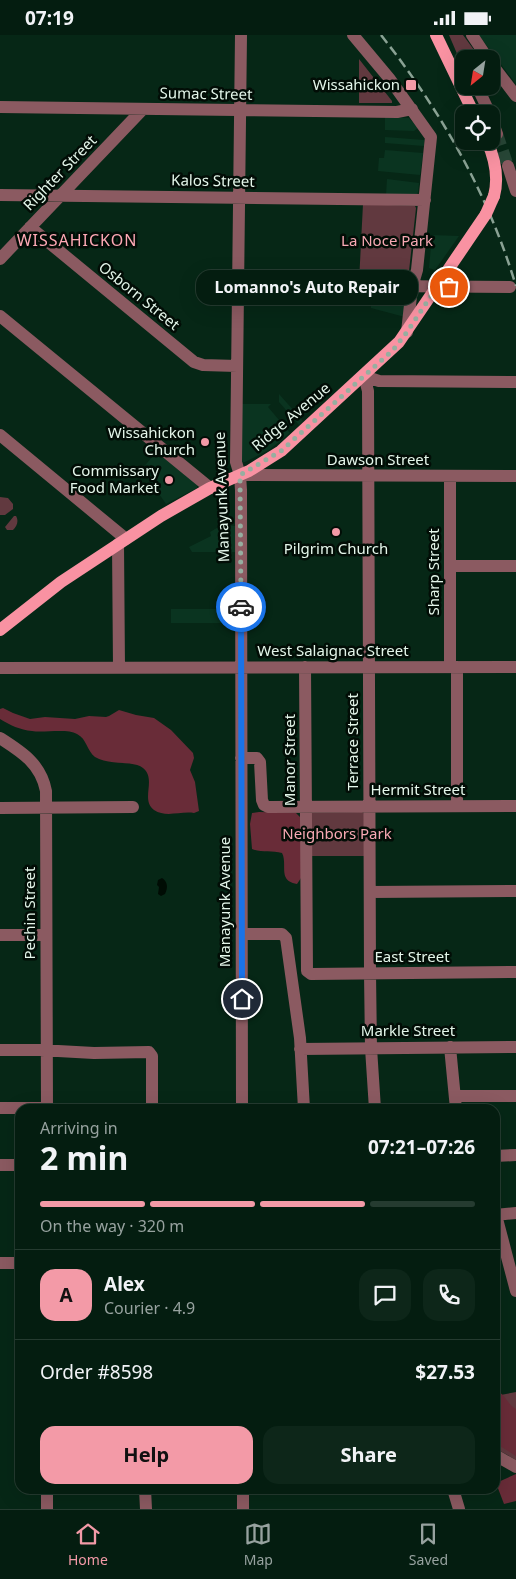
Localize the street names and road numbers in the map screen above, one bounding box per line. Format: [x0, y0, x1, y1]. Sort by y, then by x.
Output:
street label: Sumac Street [159, 82, 253, 104]
street label: Righter Street [18, 130, 101, 214]
street label: Kalos Street [171, 169, 256, 191]
street label: Osborn Street [95, 256, 185, 334]
street label: Ridge Avenue [247, 377, 334, 455]
street label: Manayunk Avenue [209, 431, 233, 563]
street label: Dawson Street [327, 449, 430, 469]
street label: Sharp Street [423, 528, 443, 616]
street label: West Salaignac Street [257, 640, 409, 660]
street label: Terrace Street [342, 693, 362, 791]
street label: Manor Street [279, 713, 299, 806]
street label: Hermit Street [371, 779, 466, 799]
street label: Manayunk Avenue [214, 837, 234, 967]
street label: Pechin Street [19, 866, 39, 959]
street label: East Street [374, 946, 450, 966]
street label: Markle Street [361, 1020, 456, 1040]

